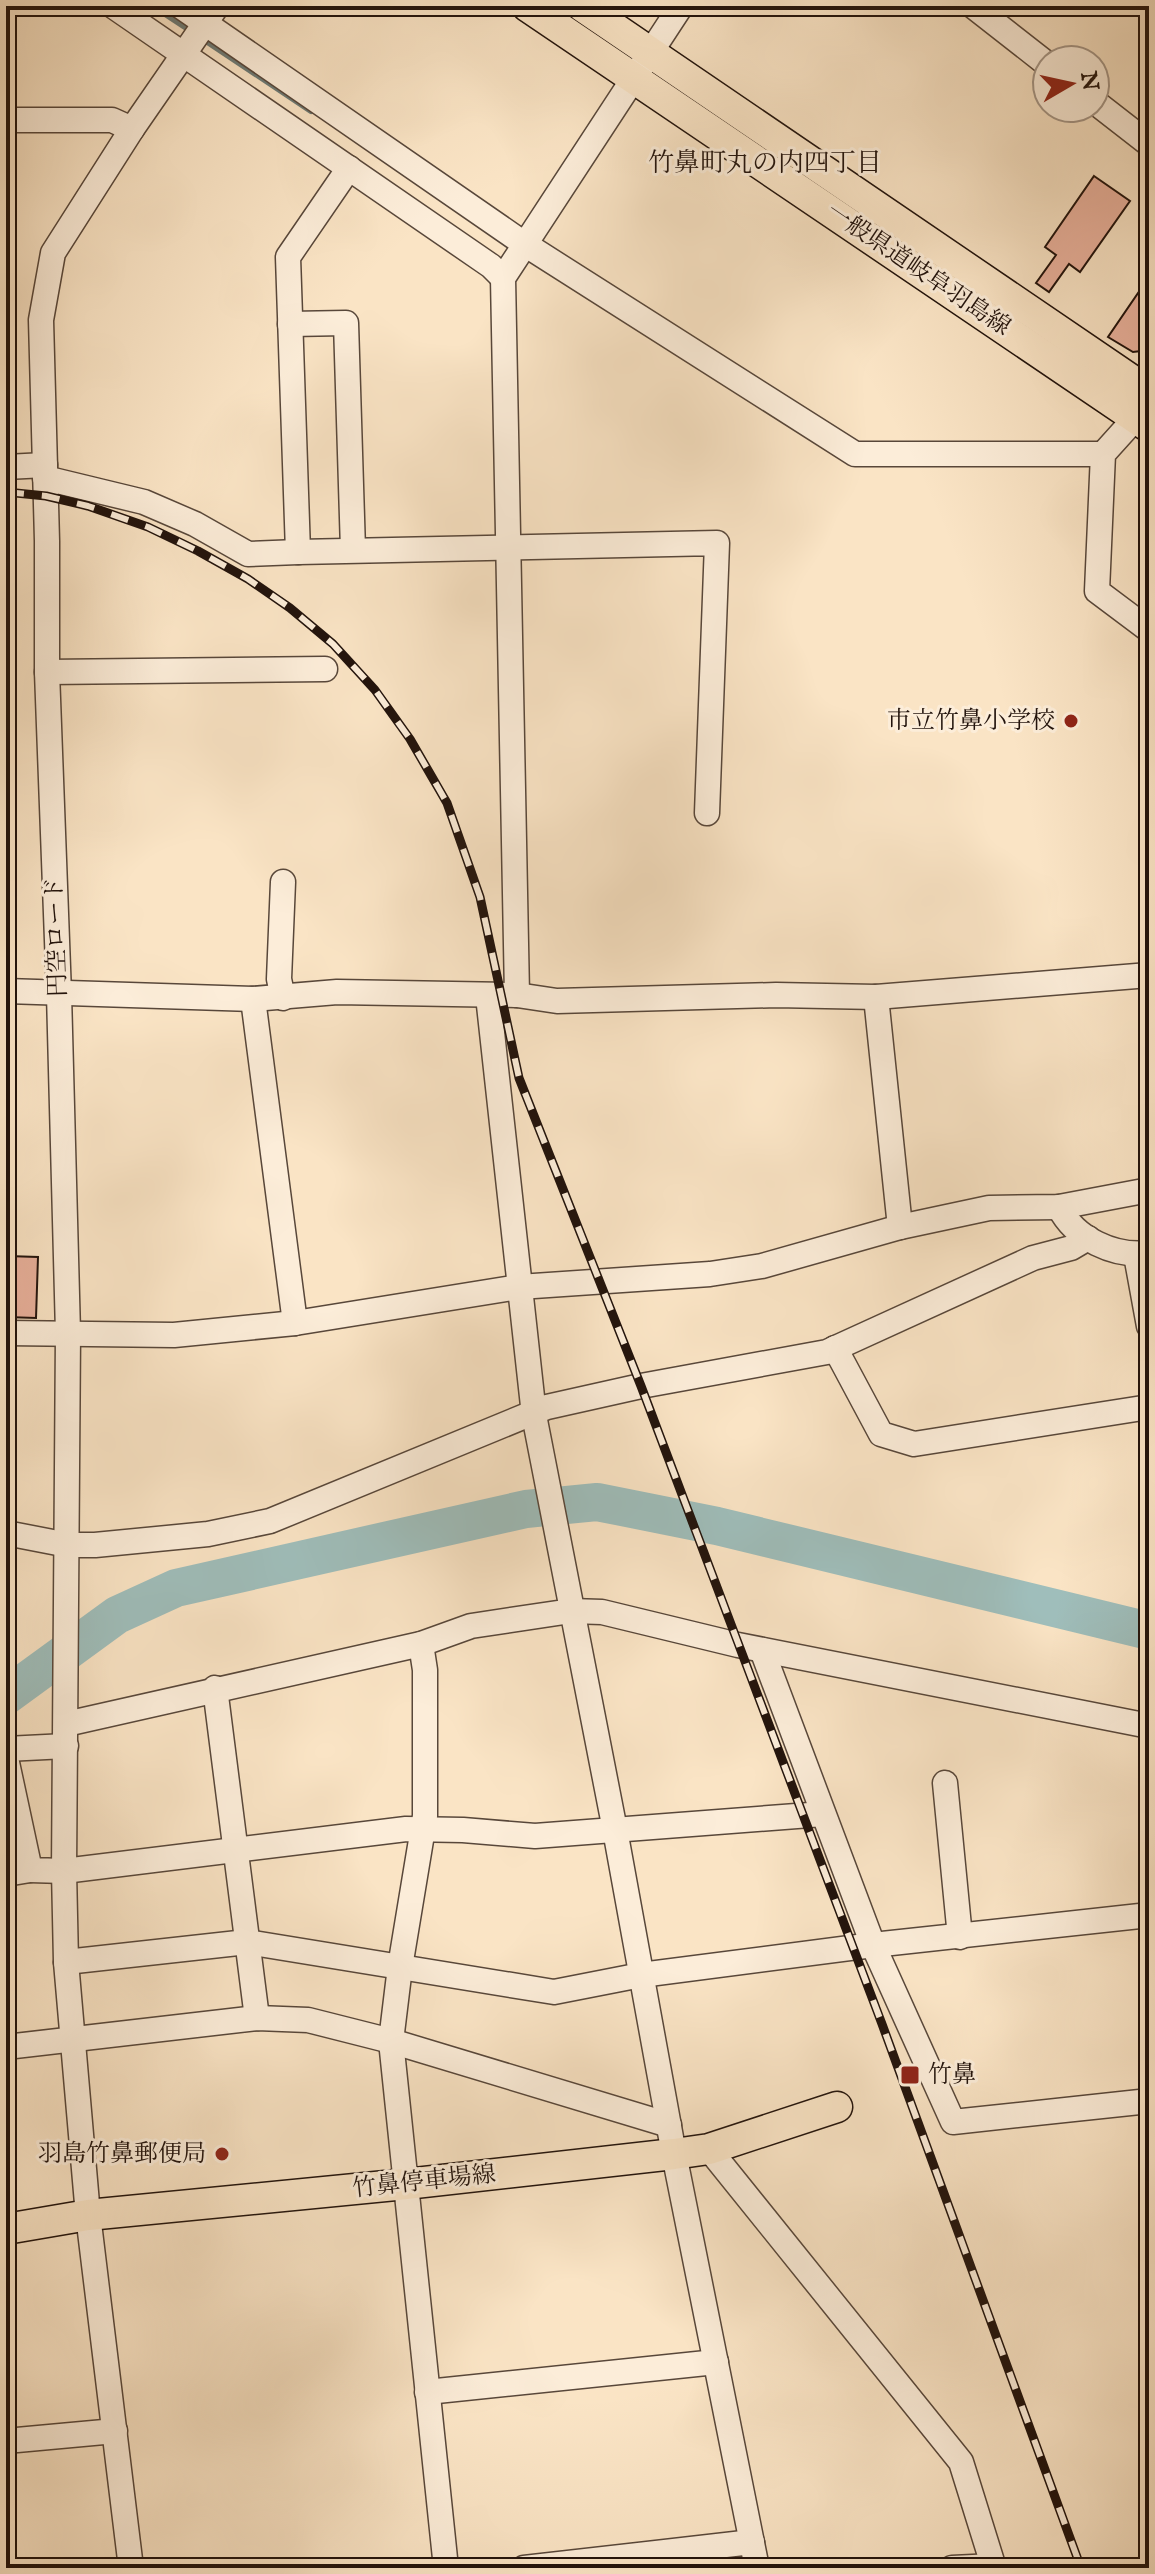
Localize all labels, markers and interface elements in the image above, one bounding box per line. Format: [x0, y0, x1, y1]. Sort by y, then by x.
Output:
north arrow [1031, 44, 1111, 124]
text: N [1073, 69, 1104, 93]
district label: 竹鼻町丸の内四丁目 [648, 147, 882, 180]
street label: 一般県道岐阜羽島線 [820, 197, 1016, 343]
place label: 市立竹鼻小学校 [887, 706, 1055, 737]
marker: 市立竹鼻小学校 [1062, 712, 1080, 730]
street label: 円空ロード [39, 876, 75, 998]
place label: 竹鼻 [928, 2060, 976, 2091]
marker: 竹鼻 [899, 2064, 921, 2086]
place label: 羽島竹鼻郵便局 [38, 2139, 206, 2170]
marker: 羽島竹鼻郵便局 [213, 2145, 231, 2163]
street label: 竹鼻停車場線 [351, 2159, 497, 2205]

